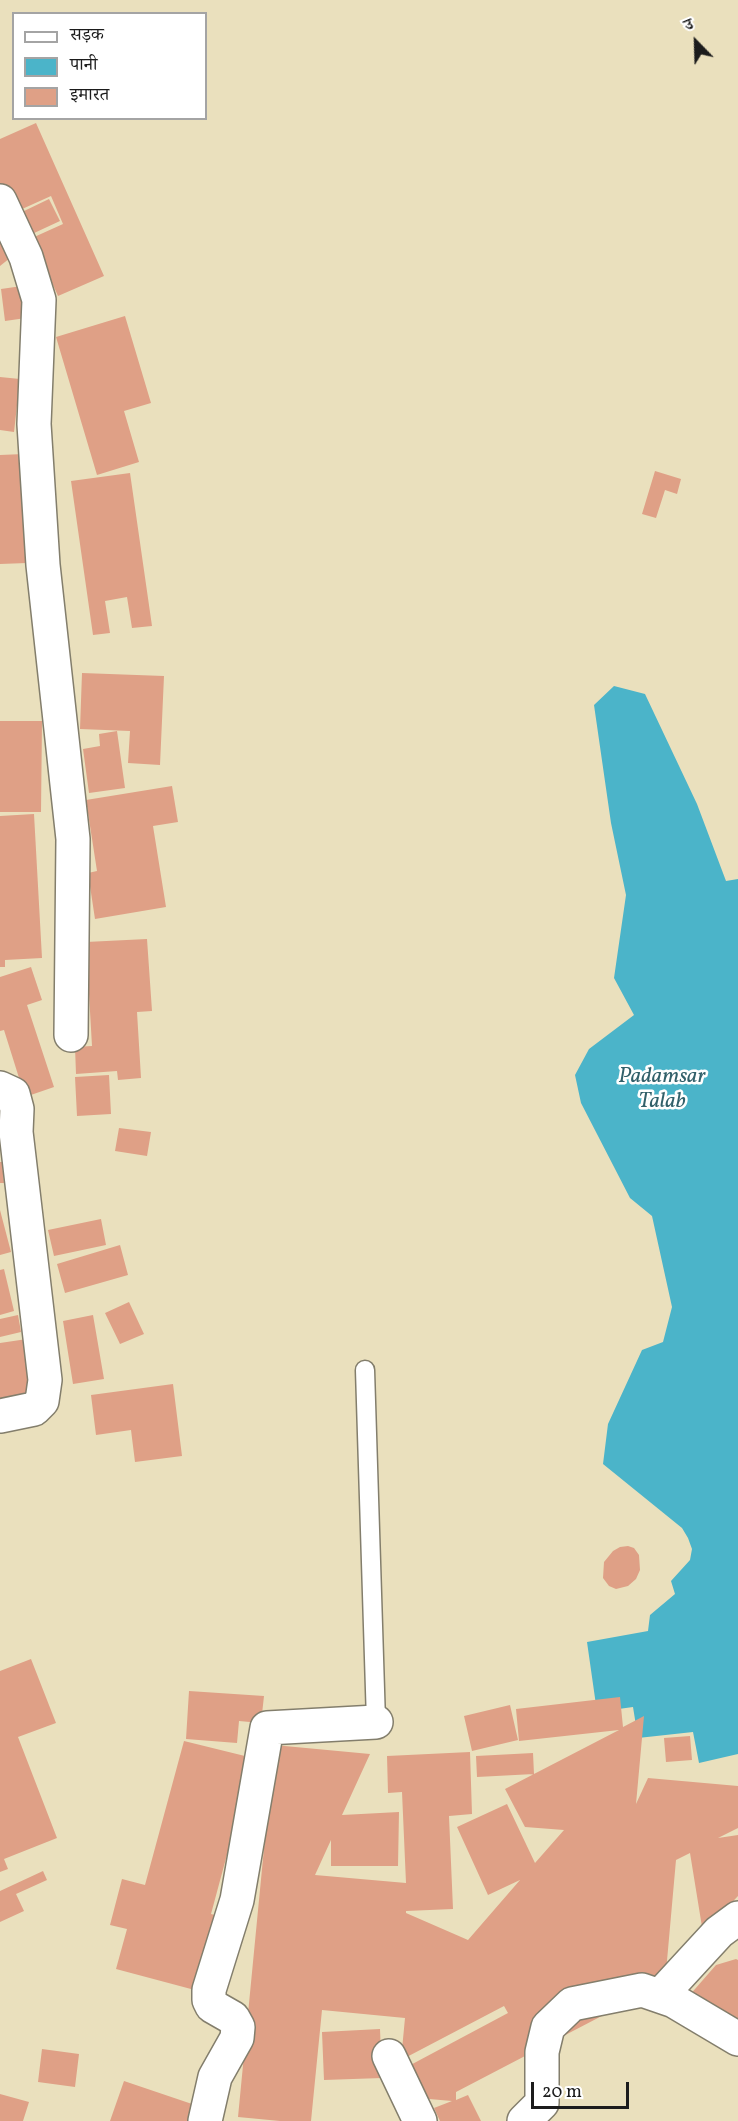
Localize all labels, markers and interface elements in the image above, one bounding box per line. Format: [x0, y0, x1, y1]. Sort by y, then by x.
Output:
legend [12, 12, 207, 120]
north arrow [666, 12, 726, 72]
text: उ [681, 14, 697, 37]
text: सड़क [70, 23, 104, 48]
text: पानी [70, 53, 97, 78]
text: इमारत [70, 83, 109, 108]
water label: Padamsar Talab [618, 1065, 706, 1116]
scale bar [534, 2070, 632, 2108]
text: 20 m [542, 2080, 582, 2105]

